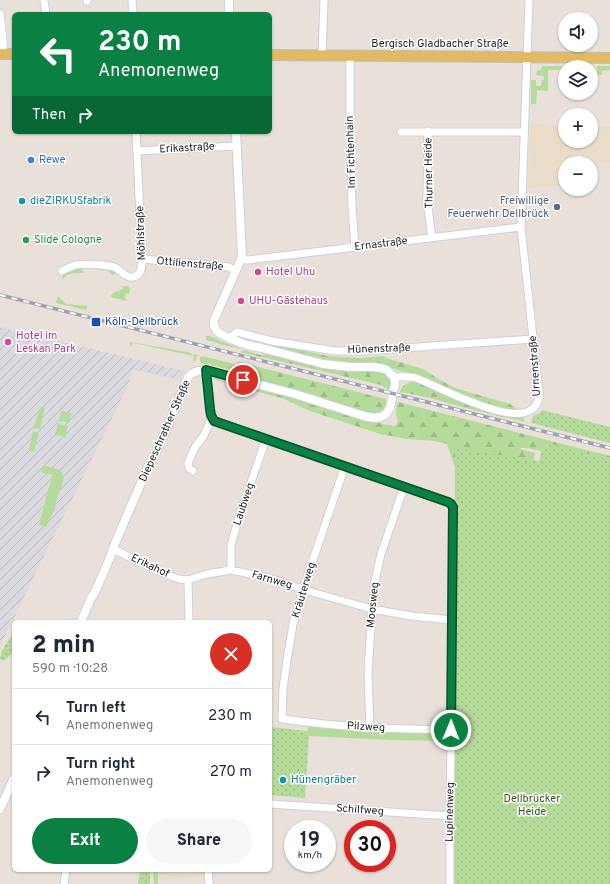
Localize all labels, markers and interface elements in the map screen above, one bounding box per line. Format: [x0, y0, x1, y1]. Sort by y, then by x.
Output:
map controls [558, 12, 598, 196]
button: sound [558, 12, 598, 52]
text: 230 m [98, 25, 181, 61]
icon: left [32, 28, 84, 80]
street label: Bergisch Gladbacher Straße [371, 37, 509, 51]
text: Anemonenweg [98, 60, 219, 83]
button: layers [558, 60, 598, 100]
icon: right [74, 104, 96, 126]
text: Then [32, 106, 66, 125]
button: + [558, 108, 598, 148]
street label: Im Fichtenhain [343, 115, 359, 189]
street label: Thurner Heide [421, 137, 437, 209]
street label: Erikastraße [159, 140, 215, 156]
place label: Rewe [39, 153, 66, 167]
marker: Rewe [26, 155, 36, 165]
button: − [558, 156, 598, 196]
place label: dieZIRKUSfabrik [30, 194, 112, 208]
place label: Freiwillige Feuerwehr Dellbrück [447, 194, 549, 221]
marker: dieZIRKUSfabrik [17, 196, 27, 206]
marker: Freiwillige Feuerwehr Dellbrück [552, 202, 562, 212]
street label: Möhlstraße [133, 205, 149, 261]
place label: Slide Cologne [34, 233, 102, 247]
street label: Ernastraße [354, 234, 408, 254]
marker: Slide Cologne [21, 235, 31, 245]
street label: Ottilienstraße [156, 254, 224, 274]
place label: Hotel Uhu [266, 265, 315, 279]
marker: Hotel Uhu [253, 267, 263, 277]
place label: UHU-Gästehaus [249, 294, 328, 308]
marker: UHU-Gästehaus [236, 296, 246, 306]
place label: Köln-Dellbrück [105, 315, 179, 329]
marker: Köln-Dellbrück [90, 316, 102, 328]
place label: Hotel im Leskan Park [16, 329, 76, 356]
street label: Urnenstraße [526, 335, 544, 397]
marker: Hotel im Leskan Park [3, 337, 13, 347]
street label: Hünenstraße [347, 341, 411, 357]
pin [226, 363, 260, 397]
icon: arrive [232, 369, 254, 391]
street label: Diepeschrather Straße [136, 378, 194, 484]
street label: Laubweg [230, 481, 258, 527]
street label: Erikahof [128, 551, 172, 581]
street label: Kräuterweg [289, 560, 319, 620]
street label: Farnweg [250, 568, 294, 592]
street label: Moosweg [364, 581, 382, 629]
text: 2 min [32, 631, 96, 661]
button: close [210, 633, 252, 675]
text: 590 m · 10:28 [32, 661, 108, 677]
text: Turn left [66, 699, 126, 718]
icon: left [32, 706, 54, 728]
text: 230 m [208, 707, 252, 726]
position arrow [430, 709, 472, 751]
text: Anemonenweg [66, 718, 153, 734]
street label: Pilzweg [347, 719, 385, 735]
text: Turn right [66, 755, 135, 774]
icon: right [32, 762, 54, 784]
text: 270 m [210, 763, 252, 782]
place label: Hünengräber [291, 773, 357, 787]
text: Anemonenweg [66, 774, 153, 790]
marker: Hünengräber [278, 775, 288, 785]
street label: Lupinenweg [442, 782, 458, 842]
park label: Dellbrücker Heide [504, 792, 561, 819]
street label: Schilfweg [336, 801, 384, 819]
button: Exit [32, 818, 138, 864]
button: Share [146, 818, 252, 864]
speed limit sign: 30 [344, 820, 396, 872]
text: 19 [300, 828, 320, 854]
text: km/h [298, 849, 322, 862]

